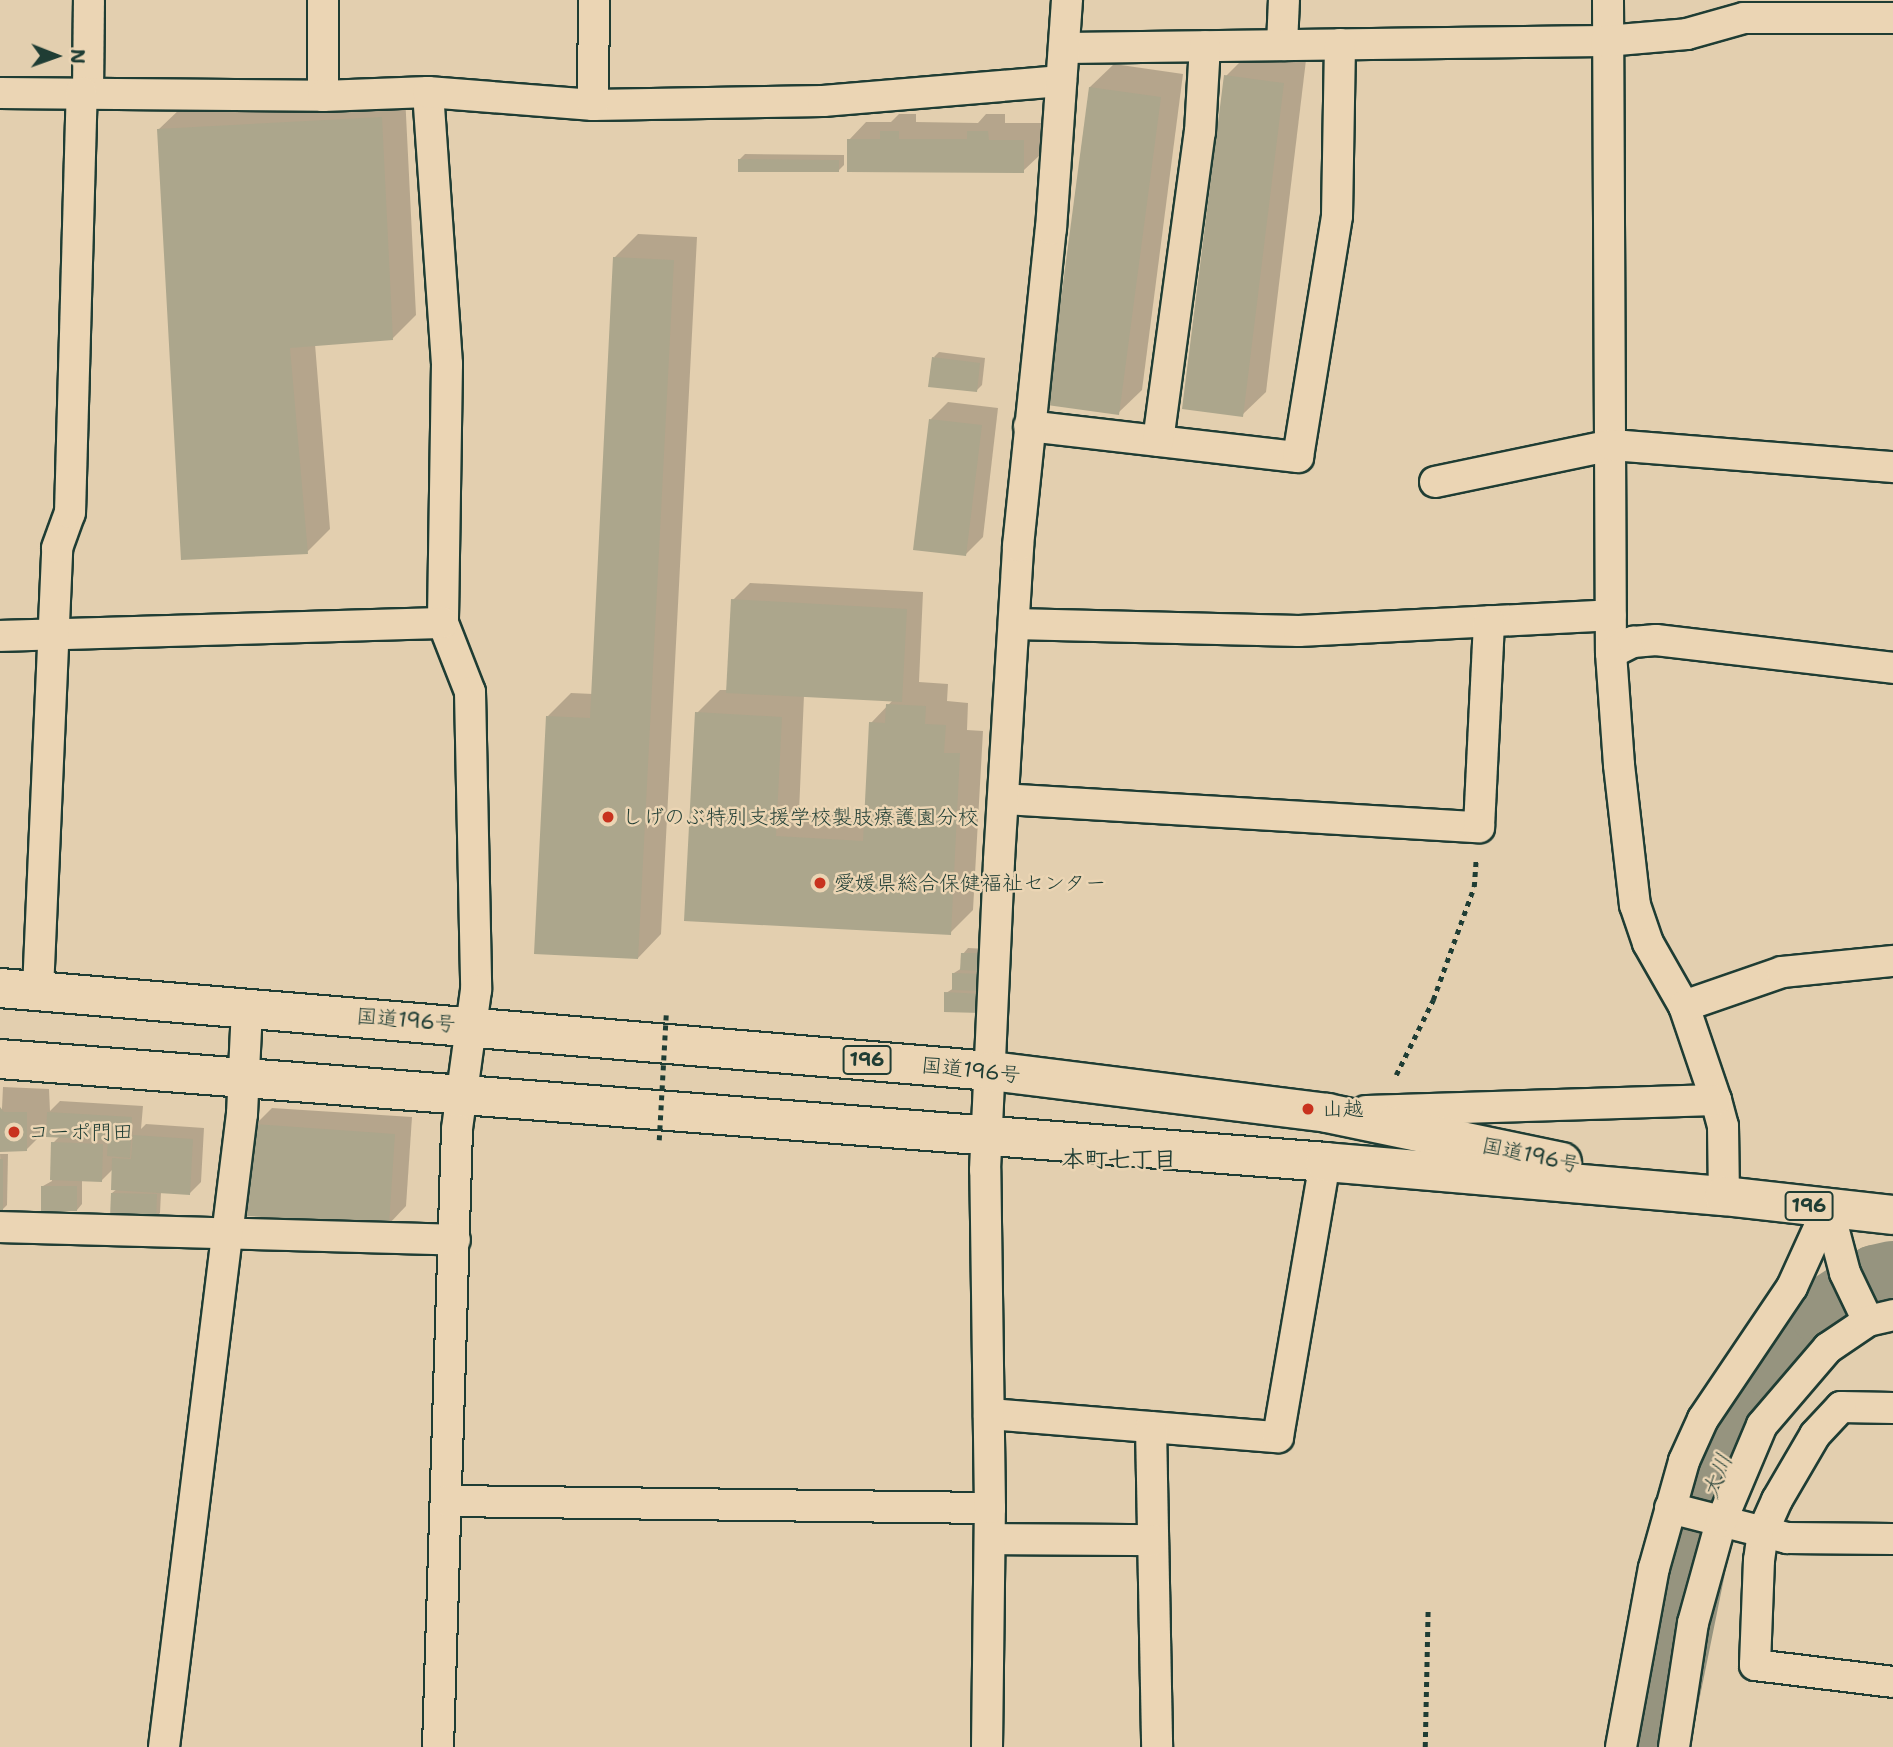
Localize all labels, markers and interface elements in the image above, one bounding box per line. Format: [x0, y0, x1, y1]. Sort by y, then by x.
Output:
north arrow [21, 21, 91, 91]
text: N [65, 49, 90, 64]
place label: しげのぶ特別支援学校製肢療護園分校 [622, 804, 979, 830]
marker: しげのぶ特別支援学校製肢療護園分校 [600, 809, 616, 825]
place label: 愛媛県総合保健福祉センター [834, 870, 1107, 896]
marker: 愛媛県総合保健福祉センター [812, 875, 828, 891]
street label: 国道196号 [355, 1003, 457, 1037]
road number: 196 [842, 1044, 892, 1076]
street label: 国道196号 [920, 1052, 1022, 1088]
place label: 山越 [1322, 1096, 1364, 1122]
marker: 山越 [1300, 1101, 1316, 1117]
place label: コーポ門田 [28, 1119, 133, 1145]
marker: コーポ門田 [6, 1124, 22, 1140]
street label: 国道196号 [1480, 1132, 1582, 1178]
district label: 本町七丁目 [1062, 1145, 1176, 1173]
road number: 196 [1784, 1190, 1834, 1222]
water label: 大川 [1696, 1450, 1738, 1502]

